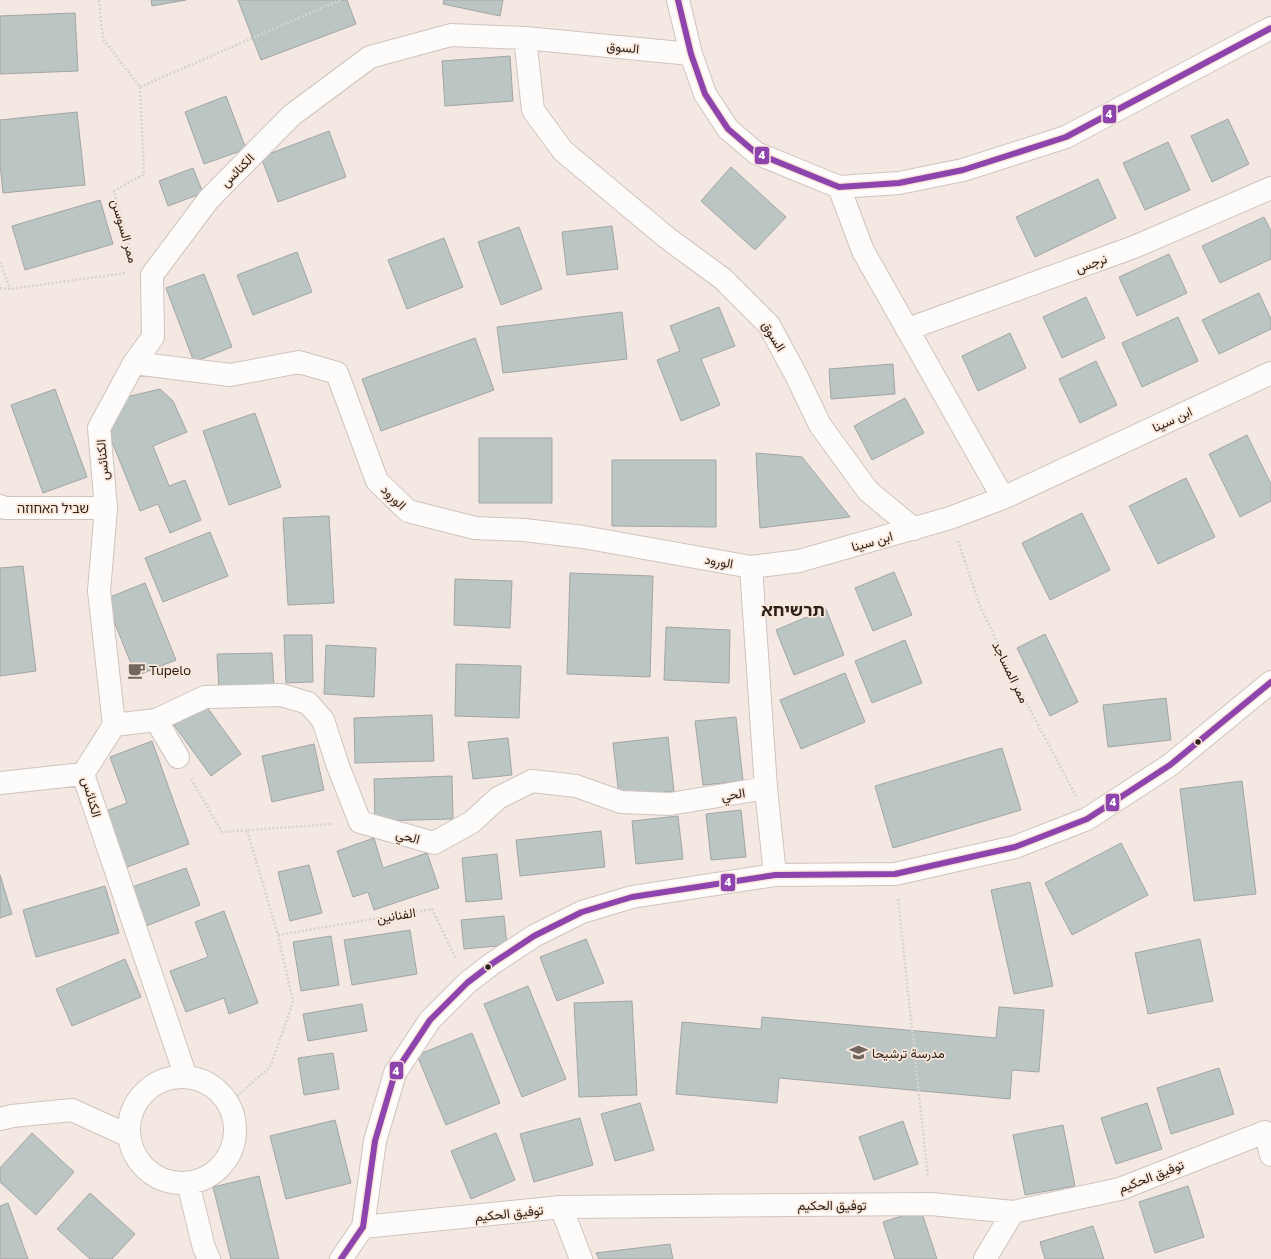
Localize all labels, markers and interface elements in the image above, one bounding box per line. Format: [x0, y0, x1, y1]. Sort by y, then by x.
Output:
street label: السوق [606, 38, 640, 57]
line badge: 4 [1102, 104, 1117, 124]
text: 4 [1106, 107, 1113, 120]
line badge: 4 [754, 146, 770, 165]
text: 4 [759, 148, 766, 161]
street label: الكنائس [217, 150, 258, 191]
street label: ممر السوسن [107, 197, 142, 265]
street label: نرجس [1073, 250, 1110, 277]
street label: السوق [758, 318, 789, 355]
street label: ابن سينا [1149, 403, 1195, 436]
street label: الكنائس [92, 439, 113, 481]
street label: الورود [377, 481, 410, 513]
street label: שביל האחוזה [17, 500, 89, 516]
street label: ابن سينا [849, 527, 895, 555]
street label: الورود [703, 551, 735, 572]
district label: תרשיחא [761, 599, 825, 620]
street label: ممر المساجد [988, 638, 1033, 706]
cafe icon: Tupelo [126, 660, 146, 680]
place label: Tupelo [149, 662, 191, 678]
unlabelled marker [1193, 737, 1203, 747]
street label: الكنائس [78, 775, 105, 819]
street label: الحي [720, 784, 747, 807]
line badge: 4 [1105, 793, 1120, 812]
text: 4 [1110, 795, 1117, 808]
street label: الحي [394, 825, 422, 850]
line badge: 4 [720, 873, 736, 892]
text: 4 [725, 875, 732, 888]
street label: الفنانين [375, 904, 417, 927]
unlabelled marker [483, 962, 493, 972]
school or university icon: مدرسة ترشيحا [849, 1043, 869, 1063]
place label: مدرسة ترشيحا [872, 1045, 945, 1062]
line badge: 4 [389, 1061, 404, 1080]
text: 4 [393, 1064, 400, 1077]
street label: توفيق الحكيم [1116, 1156, 1186, 1197]
street label: توفيق الحكيم [798, 1197, 866, 1214]
street label: توفيق الحكيم [474, 1201, 544, 1226]

